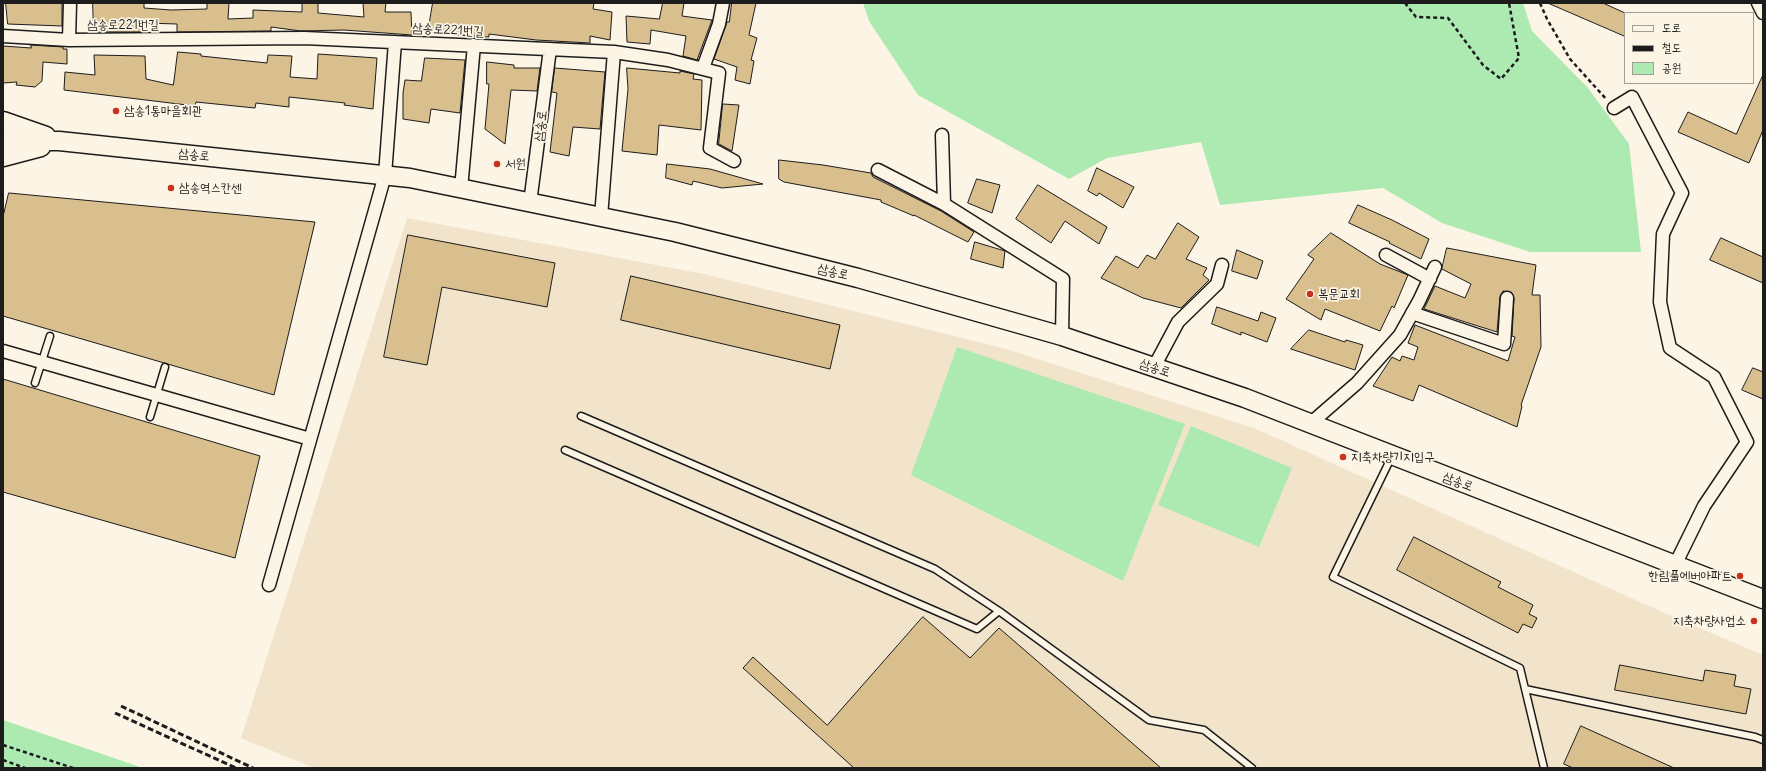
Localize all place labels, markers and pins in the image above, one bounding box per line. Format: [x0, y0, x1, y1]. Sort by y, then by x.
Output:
place label: 삼송1통마을회관 [124, 103, 202, 119]
marker: 삼송1통마을회관 [111, 106, 121, 116]
place label: 서원 [505, 156, 526, 172]
marker: 서원 [492, 159, 502, 169]
place label: 삼송역스칸센 [179, 180, 242, 196]
marker: 삼송역스칸센 [166, 183, 176, 193]
place label: 복문교회 [1318, 286, 1360, 302]
marker: 복문교회 [1305, 289, 1315, 299]
place label: 지축차량기지입구 [1351, 449, 1435, 465]
marker: 지축차량기지입구 [1338, 452, 1348, 462]
place label: 한림풀에버아파트 [1648, 568, 1732, 584]
marker: 한림풀에버아파트 [1735, 571, 1745, 581]
place label: 지축차량사업소 [1673, 613, 1746, 629]
marker: 지축차량사업소 [1749, 616, 1759, 626]

